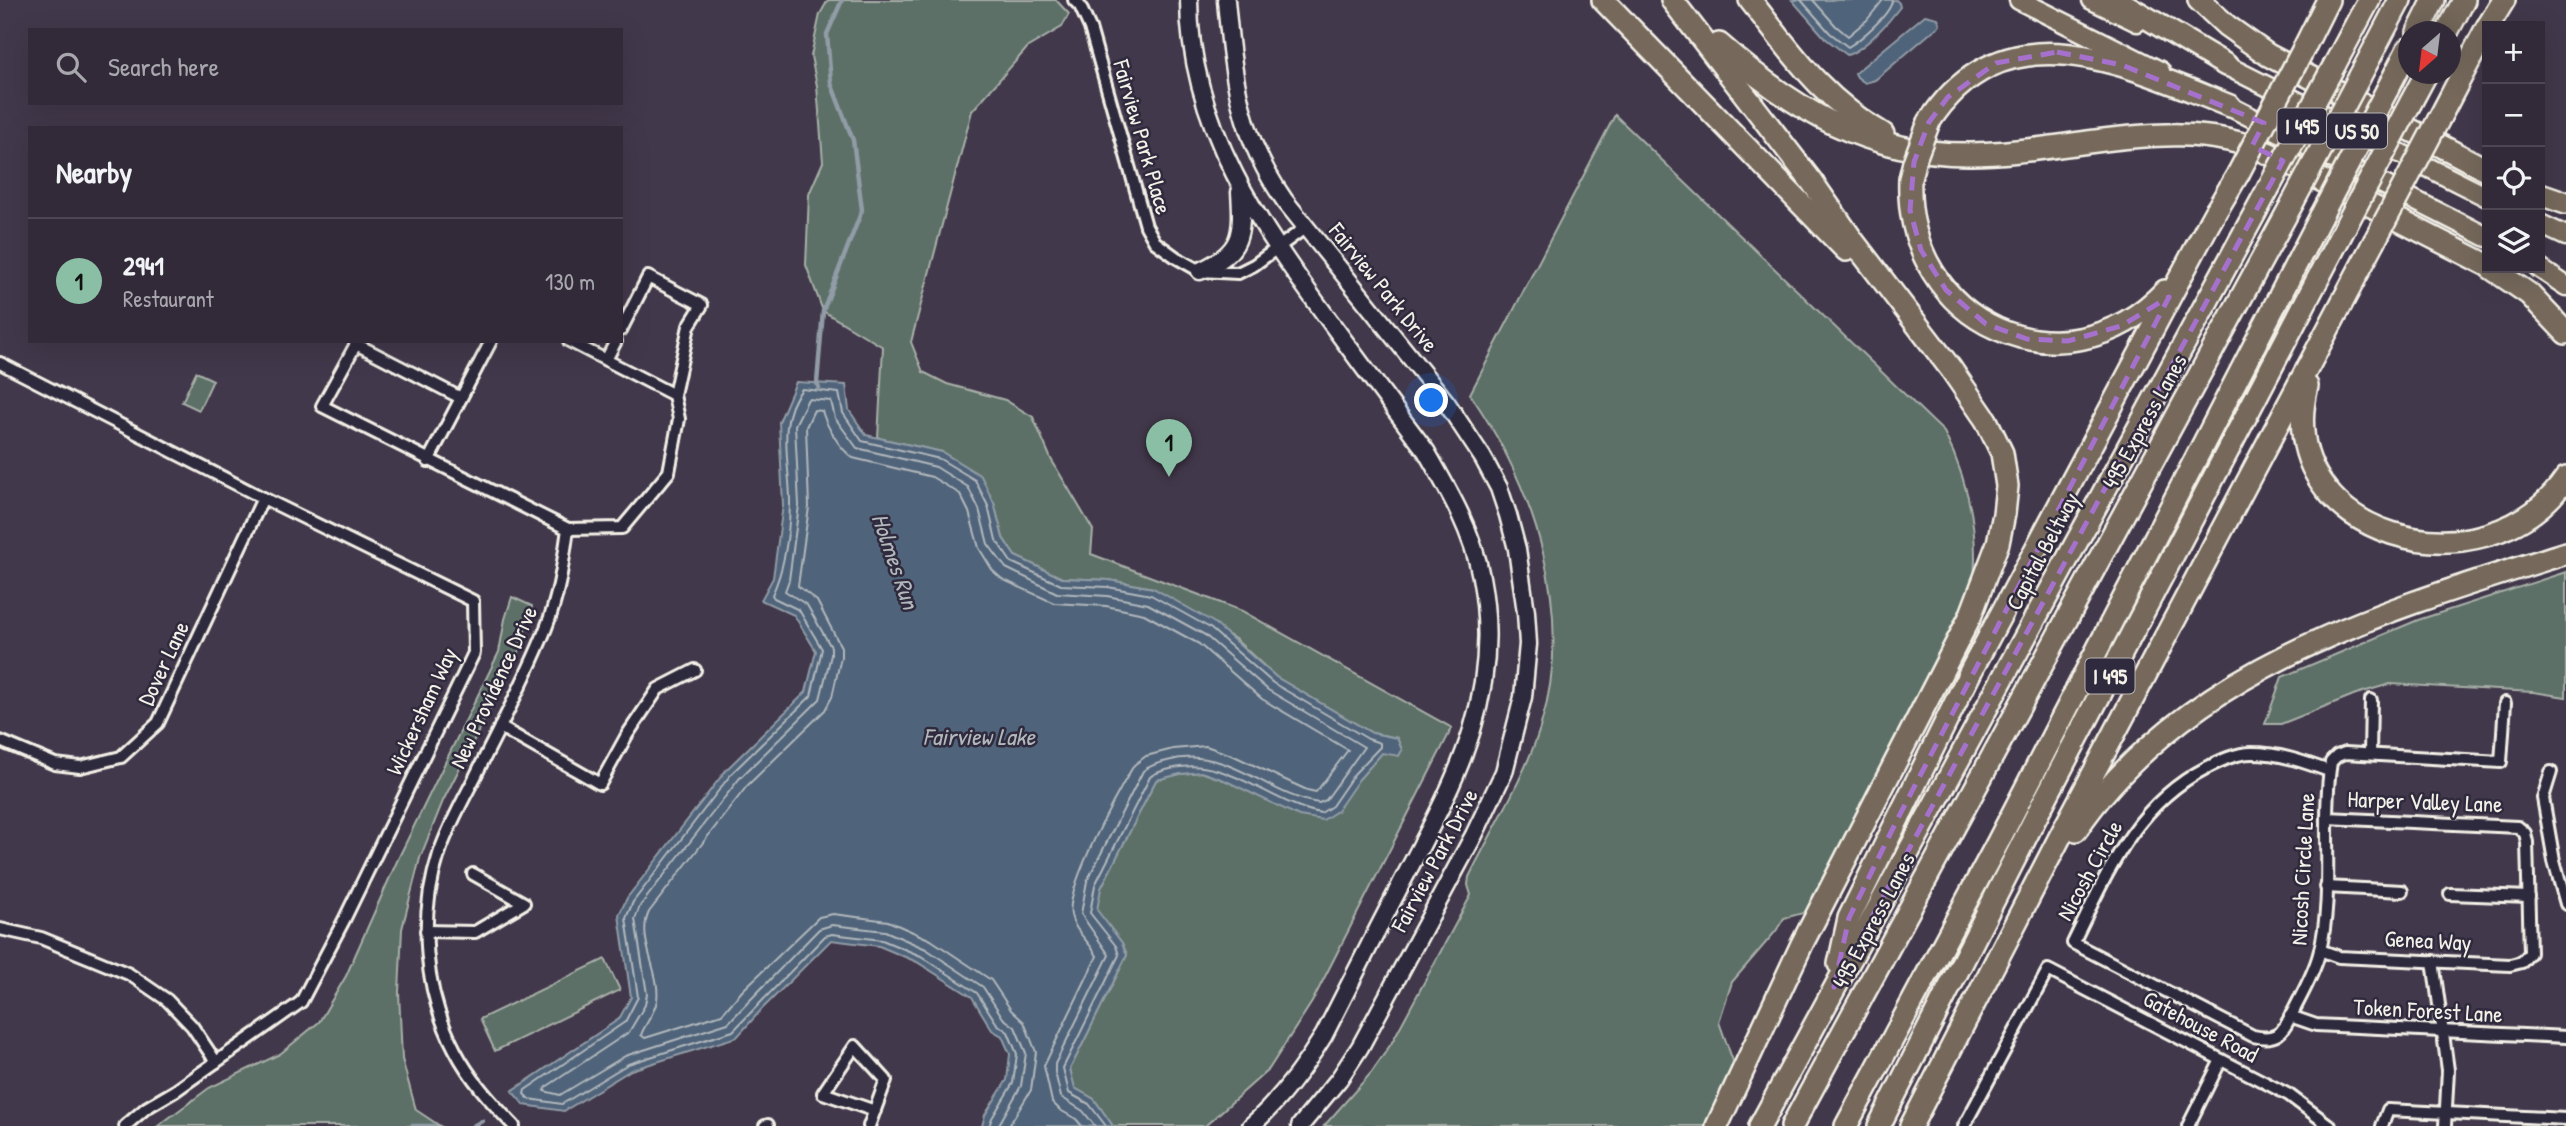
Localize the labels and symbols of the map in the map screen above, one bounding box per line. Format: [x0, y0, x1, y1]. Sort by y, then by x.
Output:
north arrow [2398, 21, 2461, 84]
street label: Fairview Park Place [1106, 55, 1180, 218]
road number: I 495 [2278, 108, 2326, 144]
road number: US 50 [2327, 114, 2387, 148]
street label: Fairview Park Drive [1322, 215, 1446, 358]
street label: 495 Express Lanes [2094, 348, 2194, 494]
your location [1414, 383, 1448, 417]
pin: 1 [1146, 419, 1192, 477]
street label: Capital Beltway [1998, 486, 2086, 615]
water label: Holmes Run [865, 509, 928, 615]
street label: New Providence Drive [442, 601, 544, 773]
street label: Dover Lane [130, 616, 196, 710]
street label: Wickersham Way [378, 642, 464, 780]
road number: I 495 [2086, 658, 2134, 694]
water label: Fairview Lake [923, 720, 1036, 752]
street label: Fairview Park Drive [1383, 783, 1485, 938]
street label: Harper Valley Lane [2347, 783, 2503, 819]
street label: Nicosh Circle Lane [2283, 792, 2321, 946]
street label: Nicosh Circle [2049, 814, 2129, 926]
street label: 495 Express Lanes [1824, 847, 1922, 993]
street label: Genea Way [2384, 922, 2473, 958]
street label: Gatehouse Road [2138, 983, 2264, 1069]
street label: Token Forest Lane [2353, 991, 2503, 1029]

